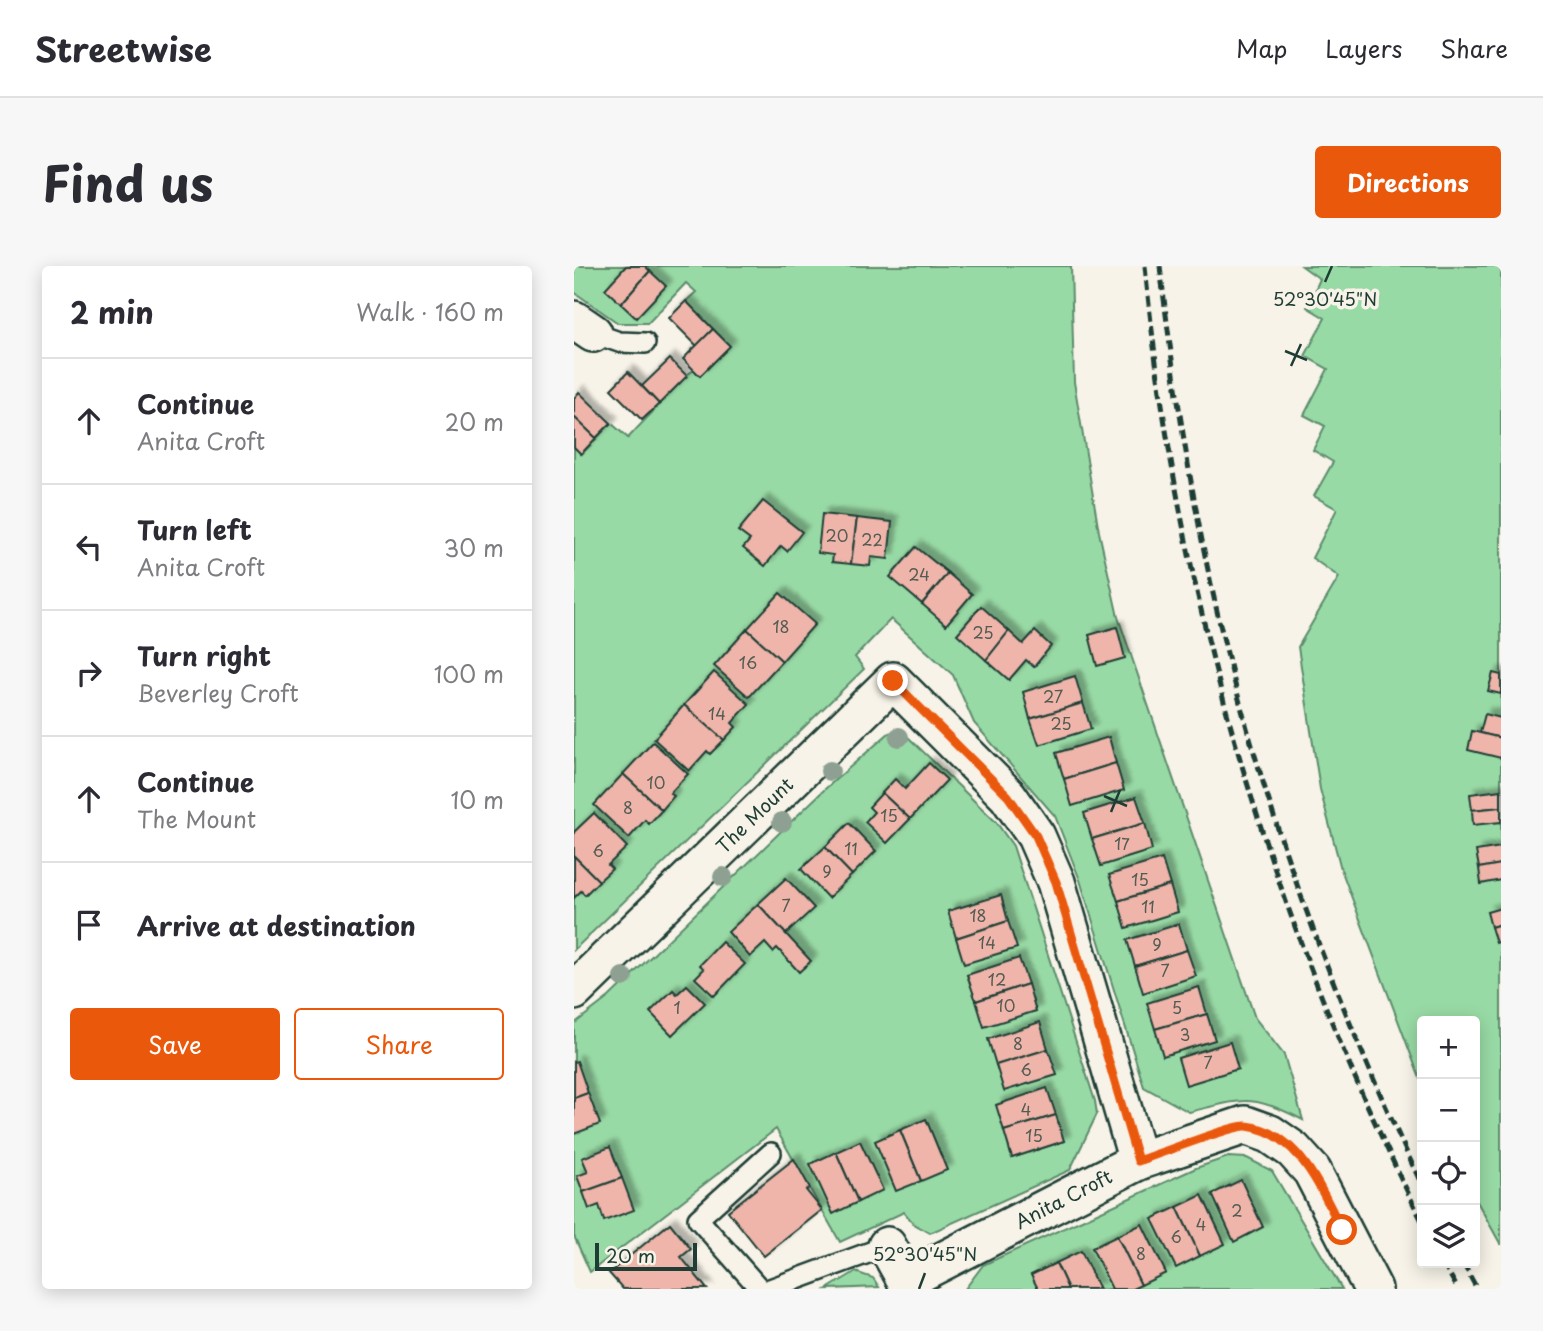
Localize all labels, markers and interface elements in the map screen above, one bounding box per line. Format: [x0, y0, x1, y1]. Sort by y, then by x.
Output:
text: Streetwise [35, 23, 212, 73]
text: Map [1236, 30, 1287, 66]
text: Layers [1325, 30, 1402, 66]
text: Share [1440, 30, 1508, 66]
text: Find us [42, 145, 213, 219]
button: Directions [1315, 146, 1501, 218]
text: 52°30'45"N [1273, 285, 1377, 312]
text: 2 min [70, 289, 154, 334]
text: Walk · 160 m [356, 294, 504, 329]
text: Continue [137, 384, 254, 423]
icon: ahead [70, 402, 108, 440]
text: 20 m [445, 404, 504, 439]
text: Anita Croft [137, 423, 265, 458]
text: Turn left [137, 510, 252, 549]
house number: 20 [826, 523, 848, 547]
house number: 22 [861, 527, 883, 551]
icon: left [70, 528, 108, 566]
text: 30 m [443, 530, 504, 565]
text: Anita Croft [137, 549, 265, 584]
house number: 24 [908, 562, 930, 586]
house number: 18 [772, 614, 790, 638]
house number: 25 [972, 620, 994, 644]
text: Turn right [137, 636, 271, 675]
house number: 16 [739, 650, 757, 674]
icon: right [70, 654, 108, 692]
text: 100 m [434, 656, 504, 691]
route end [877, 665, 908, 696]
text: Beverley Croft [137, 675, 299, 710]
house number: 27 [1043, 684, 1063, 708]
house number: 14 [708, 701, 726, 725]
house number: 25 [1050, 711, 1072, 735]
text: Continue [137, 762, 254, 801]
house number: 10 [647, 770, 665, 794]
street label: The Mount [709, 770, 799, 859]
icon: ahead [70, 780, 108, 818]
text: 10 m [450, 782, 504, 817]
house number: 8 [623, 795, 633, 819]
text: The Mount [137, 801, 256, 836]
house number: 15 [880, 803, 898, 827]
house number: 17 [1114, 831, 1130, 855]
house number: 11 [844, 836, 858, 860]
house number: 6 [592, 838, 604, 862]
house number: 9 [822, 859, 832, 883]
house number: 15 [1131, 867, 1149, 891]
house number: 7 [781, 893, 791, 917]
house number: 11 [1141, 894, 1155, 918]
house number: 18 [969, 903, 987, 927]
icon: arrive [70, 906, 108, 944]
text: Arrive at destination [137, 906, 416, 945]
house number: 14 [978, 930, 996, 954]
house number: 9 [1152, 932, 1162, 956]
house number: 7 [1160, 958, 1170, 982]
house number: 12 [988, 967, 1006, 991]
house number: 10 [997, 993, 1015, 1017]
house number: 1 [673, 995, 681, 1019]
house number: 5 [1172, 995, 1182, 1019]
button: Save [70, 1008, 280, 1080]
button: Share [294, 1008, 504, 1080]
map controls [1417, 1016, 1480, 1268]
button: + [1417, 1016, 1480, 1079]
house number: 3 [1180, 1022, 1190, 1046]
house number: 8 [1013, 1031, 1023, 1055]
house number: 7 [1203, 1050, 1213, 1074]
house number: 6 [1020, 1057, 1032, 1081]
button: − [1417, 1079, 1480, 1142]
house number: 4 [1021, 1097, 1031, 1121]
house number: 15 [1025, 1123, 1043, 1147]
button: locate [1417, 1142, 1480, 1205]
street label: Anita Croft [1010, 1162, 1117, 1235]
house number: 2 [1231, 1198, 1243, 1222]
button: layers [1417, 1205, 1480, 1268]
house number: 4 [1196, 1212, 1206, 1236]
route start [1326, 1214, 1357, 1245]
house number: 6 [1170, 1224, 1182, 1248]
scale bar [595, 1240, 696, 1272]
text: 52°30'45"N [873, 1240, 977, 1267]
text: 20 m [606, 1241, 655, 1269]
house number: 8 [1136, 1241, 1146, 1265]

